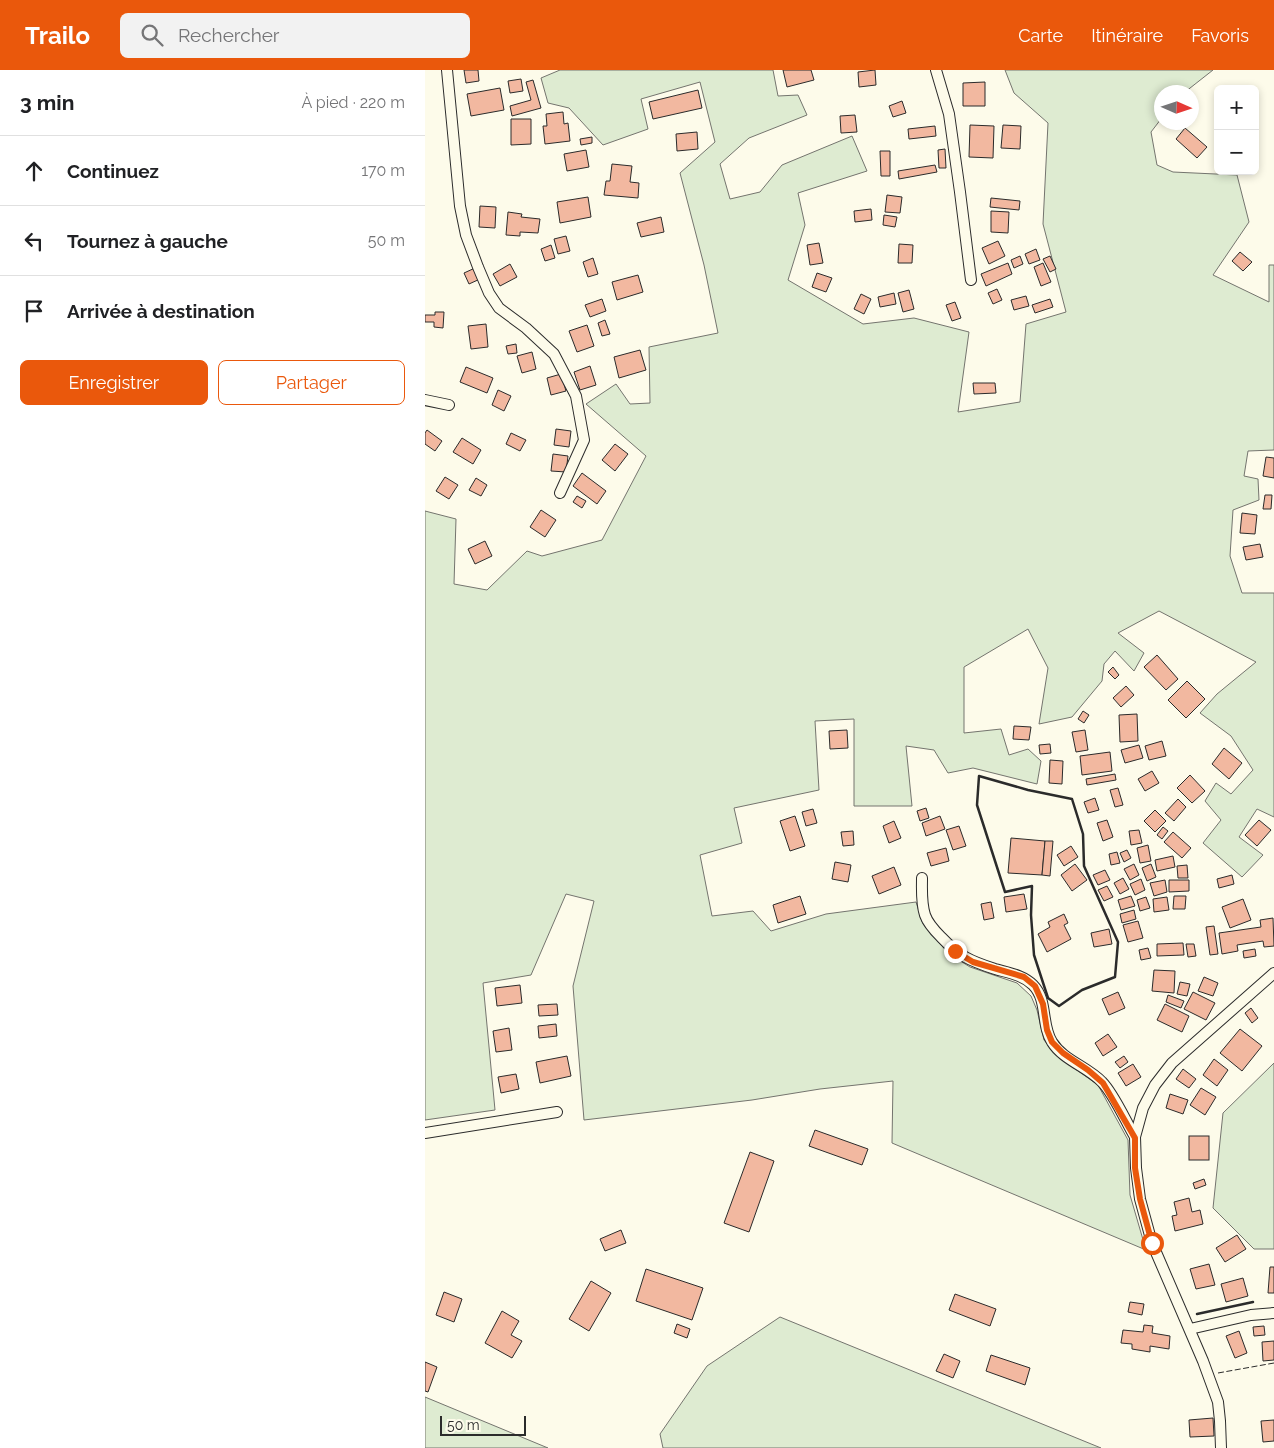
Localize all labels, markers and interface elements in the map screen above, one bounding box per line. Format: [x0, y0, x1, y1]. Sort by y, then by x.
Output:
search box [120, 13, 470, 58]
text: Trailo [25, 21, 90, 50]
icon: search [138, 21, 166, 49]
text: Rechercher [178, 24, 280, 46]
text: Carte [1018, 25, 1063, 46]
text: Itinéraire [1091, 25, 1163, 46]
text: Favoris [1191, 25, 1249, 46]
north arrow [1154, 85, 1199, 130]
map controls [1214, 85, 1259, 175]
button: + [1214, 85, 1259, 130]
text: 3 min [20, 90, 74, 115]
text: À pied · 220 m [301, 93, 405, 112]
button: − [1214, 130, 1259, 175]
icon: ahead [20, 157, 48, 185]
text: Continuez [67, 160, 159, 182]
text: 170 m [361, 161, 405, 180]
icon: left [20, 227, 48, 255]
text: Tournez à gauche [67, 230, 228, 252]
text: 50 m [368, 231, 405, 250]
icon: arrive [20, 297, 48, 325]
text: Arrivée à destination [67, 300, 255, 322]
button: Enregistrer [20, 360, 208, 405]
button: Partager [218, 360, 405, 405]
route end [944, 940, 967, 963]
route start [1141, 1232, 1164, 1255]
scale bar [440, 1413, 526, 1436]
text: 50 m [447, 1417, 480, 1433]

